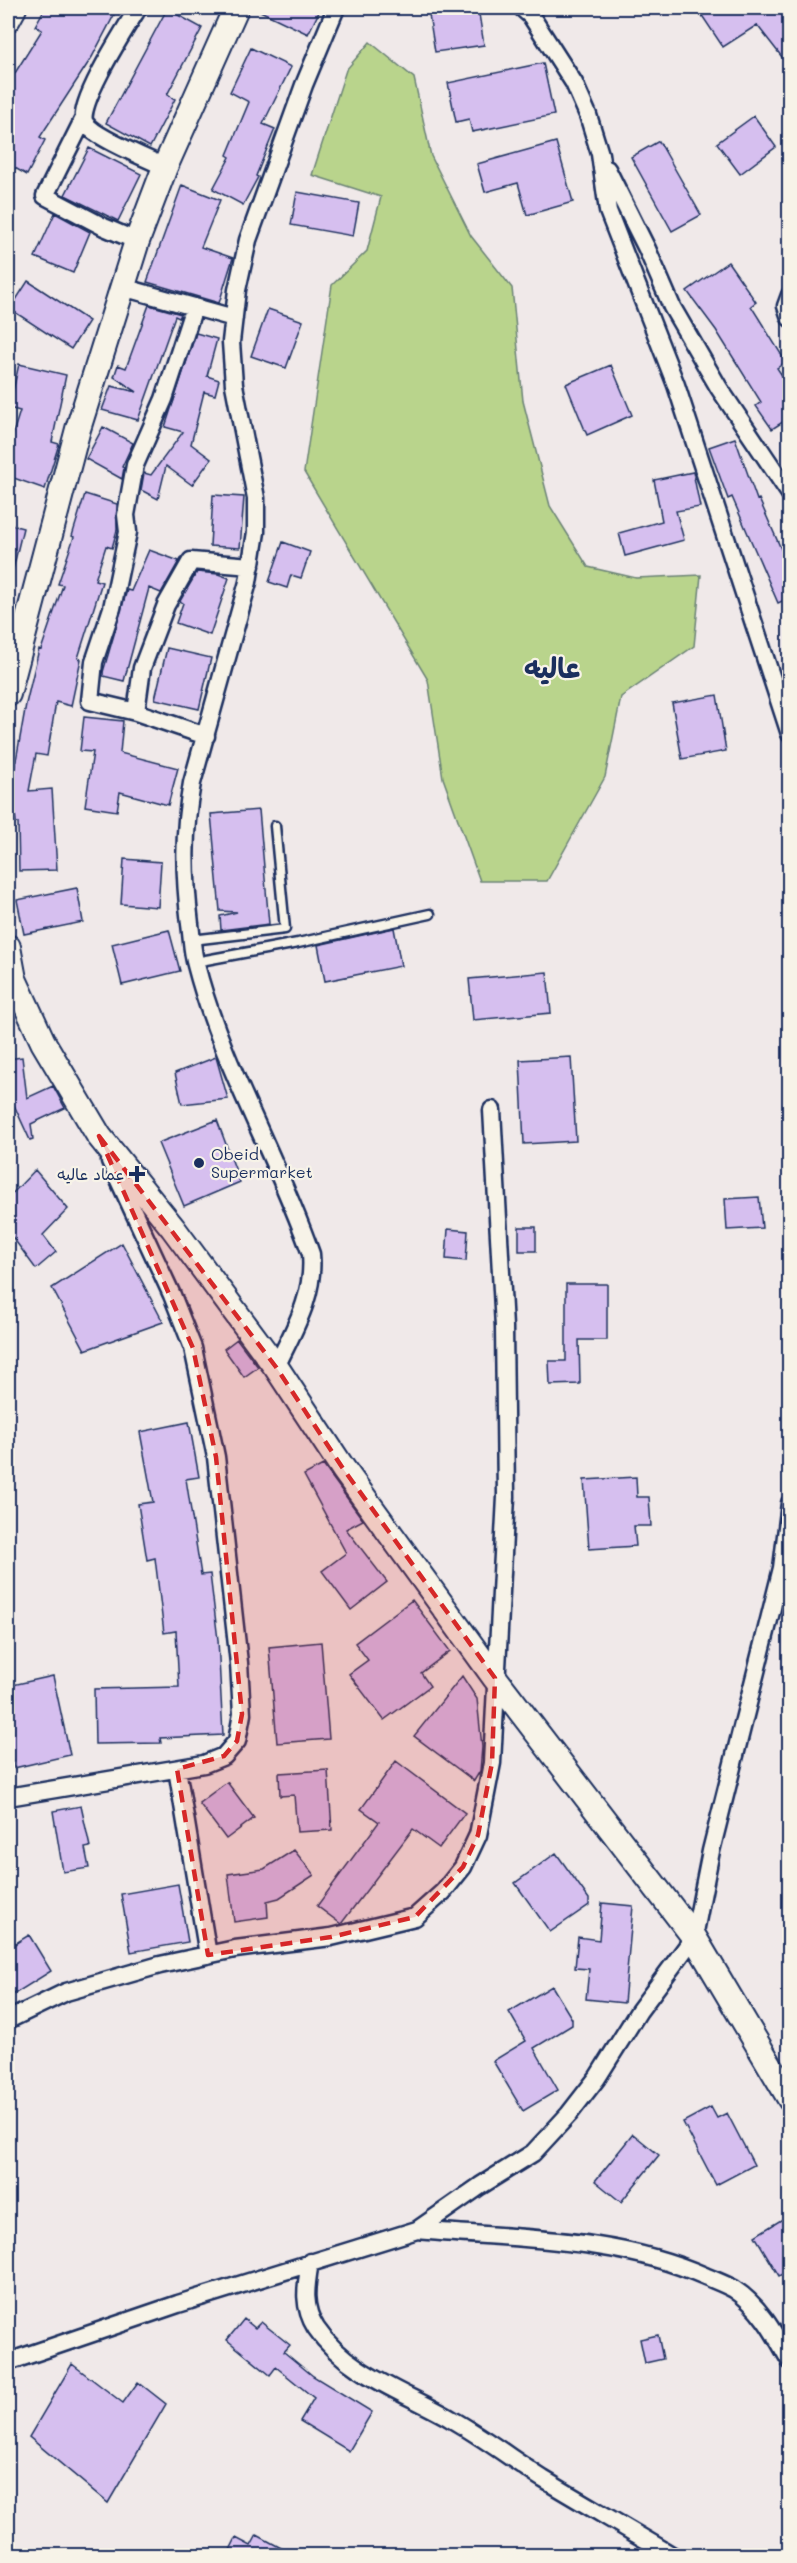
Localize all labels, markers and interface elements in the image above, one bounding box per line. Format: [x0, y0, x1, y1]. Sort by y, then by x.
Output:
district label: عاليه [524, 649, 580, 685]
place label: Obeid Supermarket [211, 1143, 313, 1182]
marker: Obeid Supermarket [192, 1156, 206, 1170]
place label: عماد عاليه [57, 1163, 125, 1184]
marker: عماد عاليه [130, 1167, 144, 1181]

